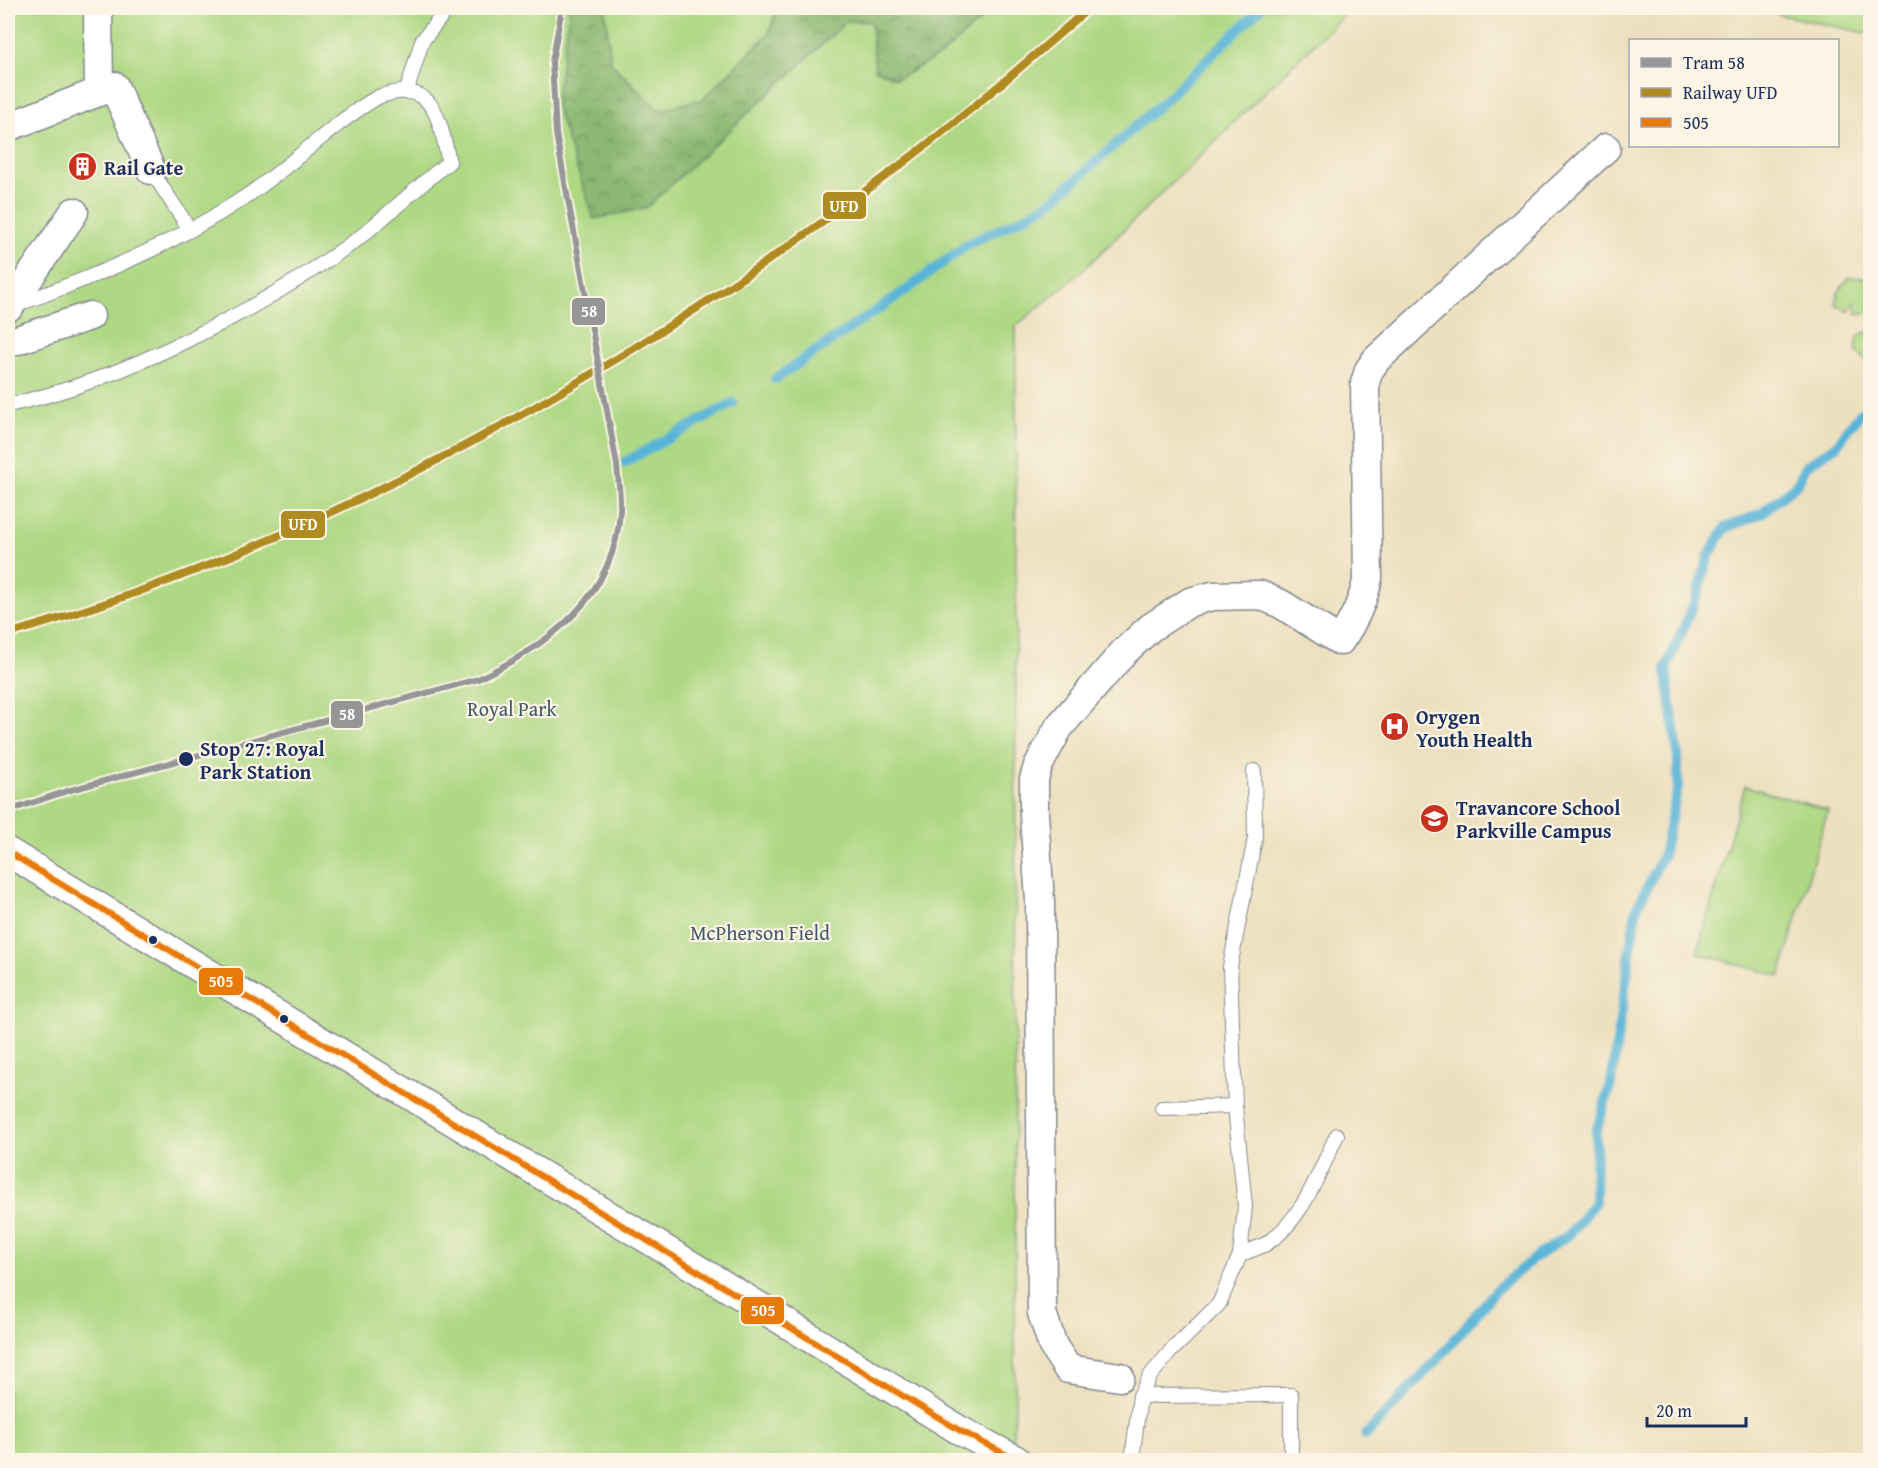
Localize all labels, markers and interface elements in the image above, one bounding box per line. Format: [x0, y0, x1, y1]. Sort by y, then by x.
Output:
legend [1629, 39, 1839, 147]
text: Tram 58 [1683, 49, 1745, 76]
text: Railway UFD [1683, 79, 1778, 106]
text: 505 [1683, 109, 1709, 136]
building icon: Rail Gate [67, 151, 99, 183]
place label: Rail Gate [104, 153, 183, 182]
line badge: UFD [822, 191, 867, 220]
text: UFD [829, 194, 859, 218]
line badge: 58 [571, 297, 606, 326]
text: 58 [581, 299, 597, 323]
line badge: UFD [280, 510, 326, 539]
text: UFD [288, 512, 318, 536]
park label: Royal Park [467, 694, 558, 723]
line badge: 58 [330, 700, 364, 729]
text: 58 [339, 702, 355, 726]
place label: Orygen Youth Health [1416, 702, 1533, 754]
hospital icon: Orygen Youth Health [1379, 711, 1411, 743]
place label: Stop 27: Royal Park Station [200, 734, 325, 786]
marker: Stop 27: Royal Park Station [177, 750, 195, 768]
place label: Travancore School Parkville Campus [1456, 793, 1620, 845]
school or university icon: Travancore School Parkville Campus [1419, 802, 1451, 834]
park label: McPherson Field [690, 918, 830, 947]
unlabelled marker [147, 934, 159, 946]
line badge: 505 [198, 967, 244, 996]
text: 505 [209, 969, 233, 993]
unlabelled marker [278, 1013, 290, 1025]
line badge: 505 [740, 1296, 785, 1325]
text: 505 [751, 1298, 775, 1322]
scale bar [1647, 1390, 1746, 1428]
text: 20 m [1656, 1397, 1692, 1424]

